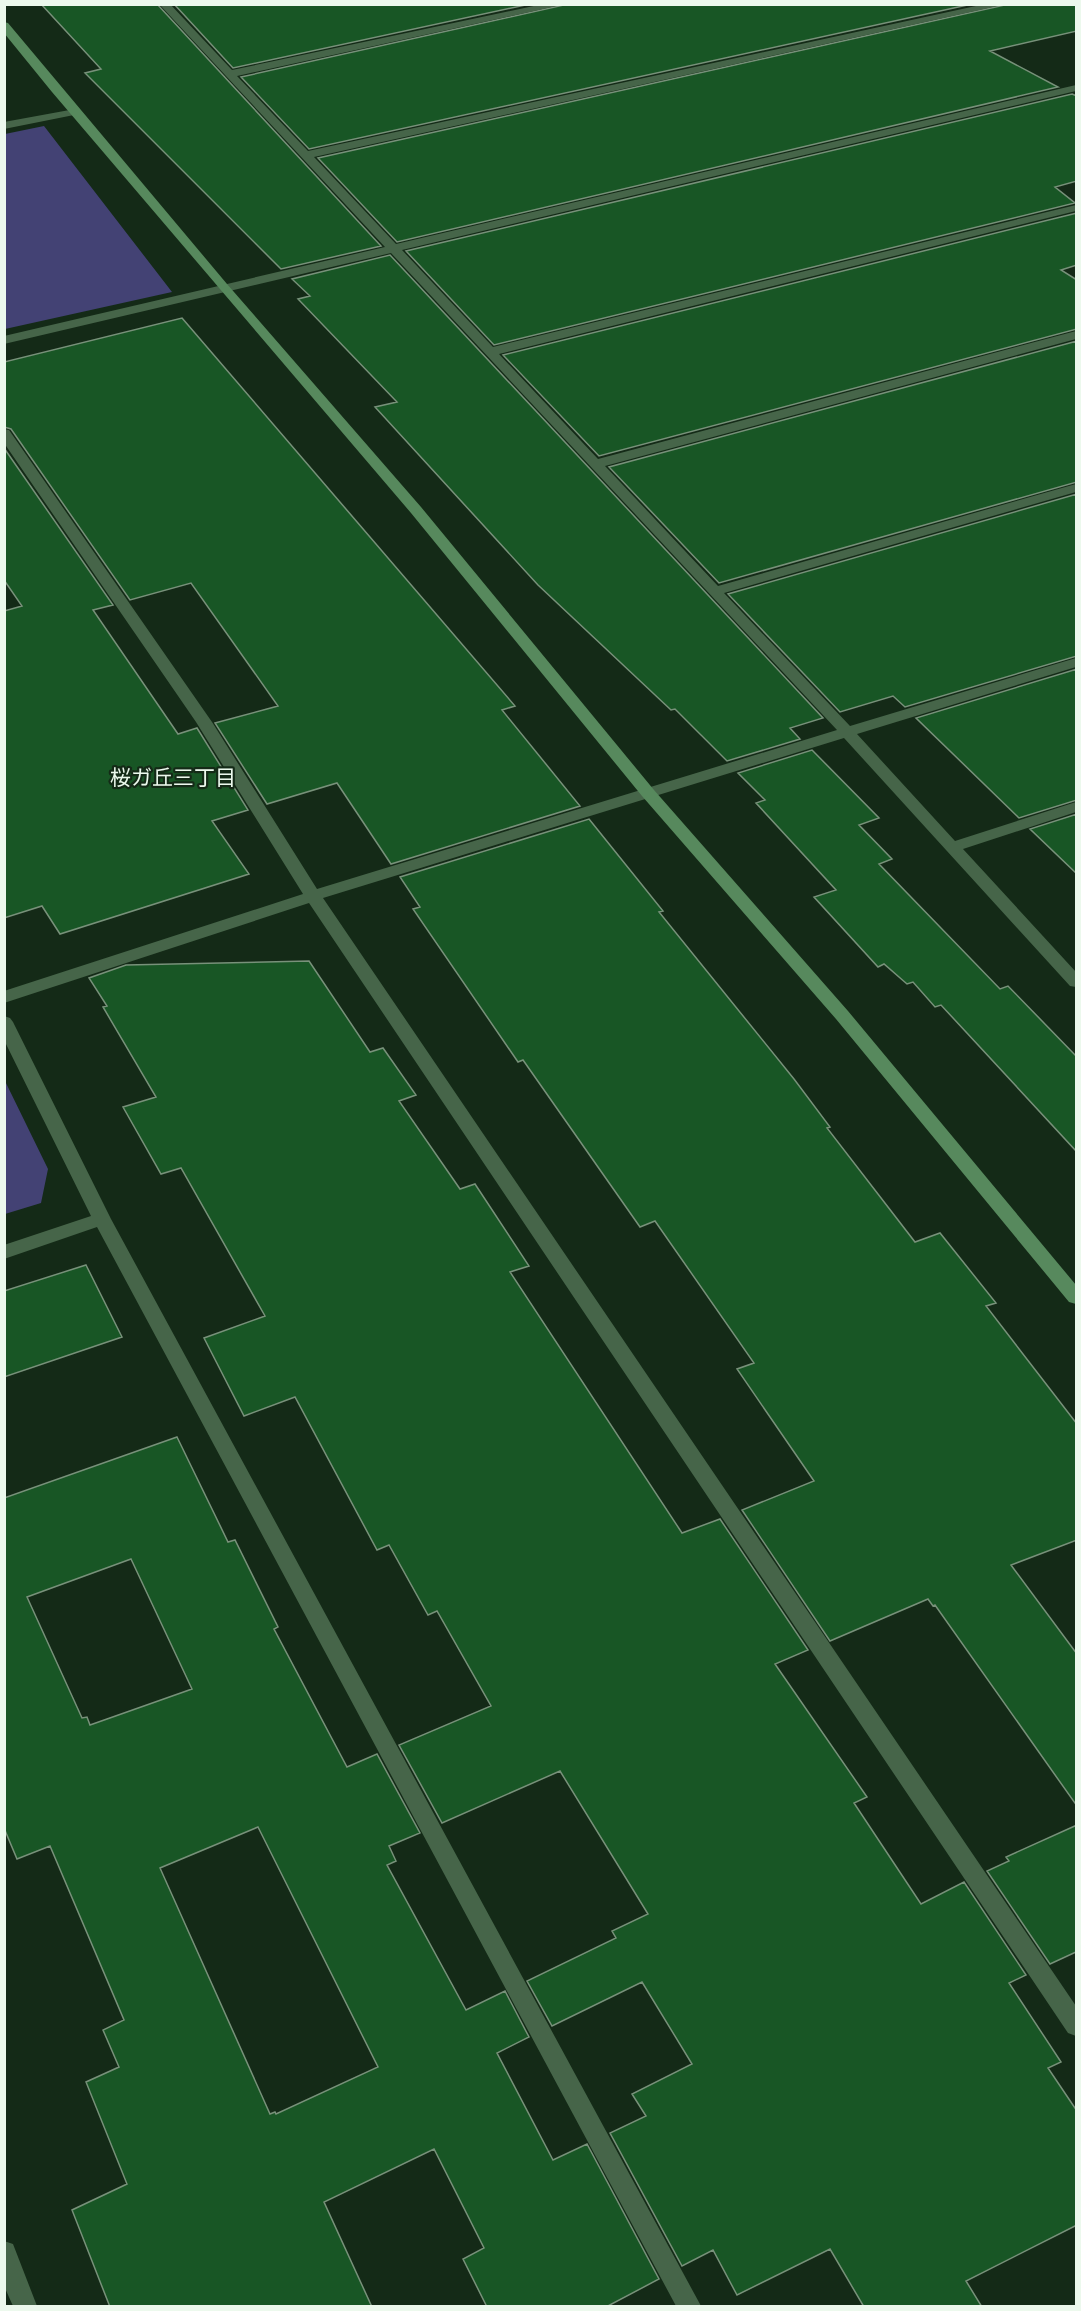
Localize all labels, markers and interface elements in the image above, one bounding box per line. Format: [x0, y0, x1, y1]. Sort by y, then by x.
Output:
district label: 桜ガ丘三丁目 [110, 765, 236, 790]

